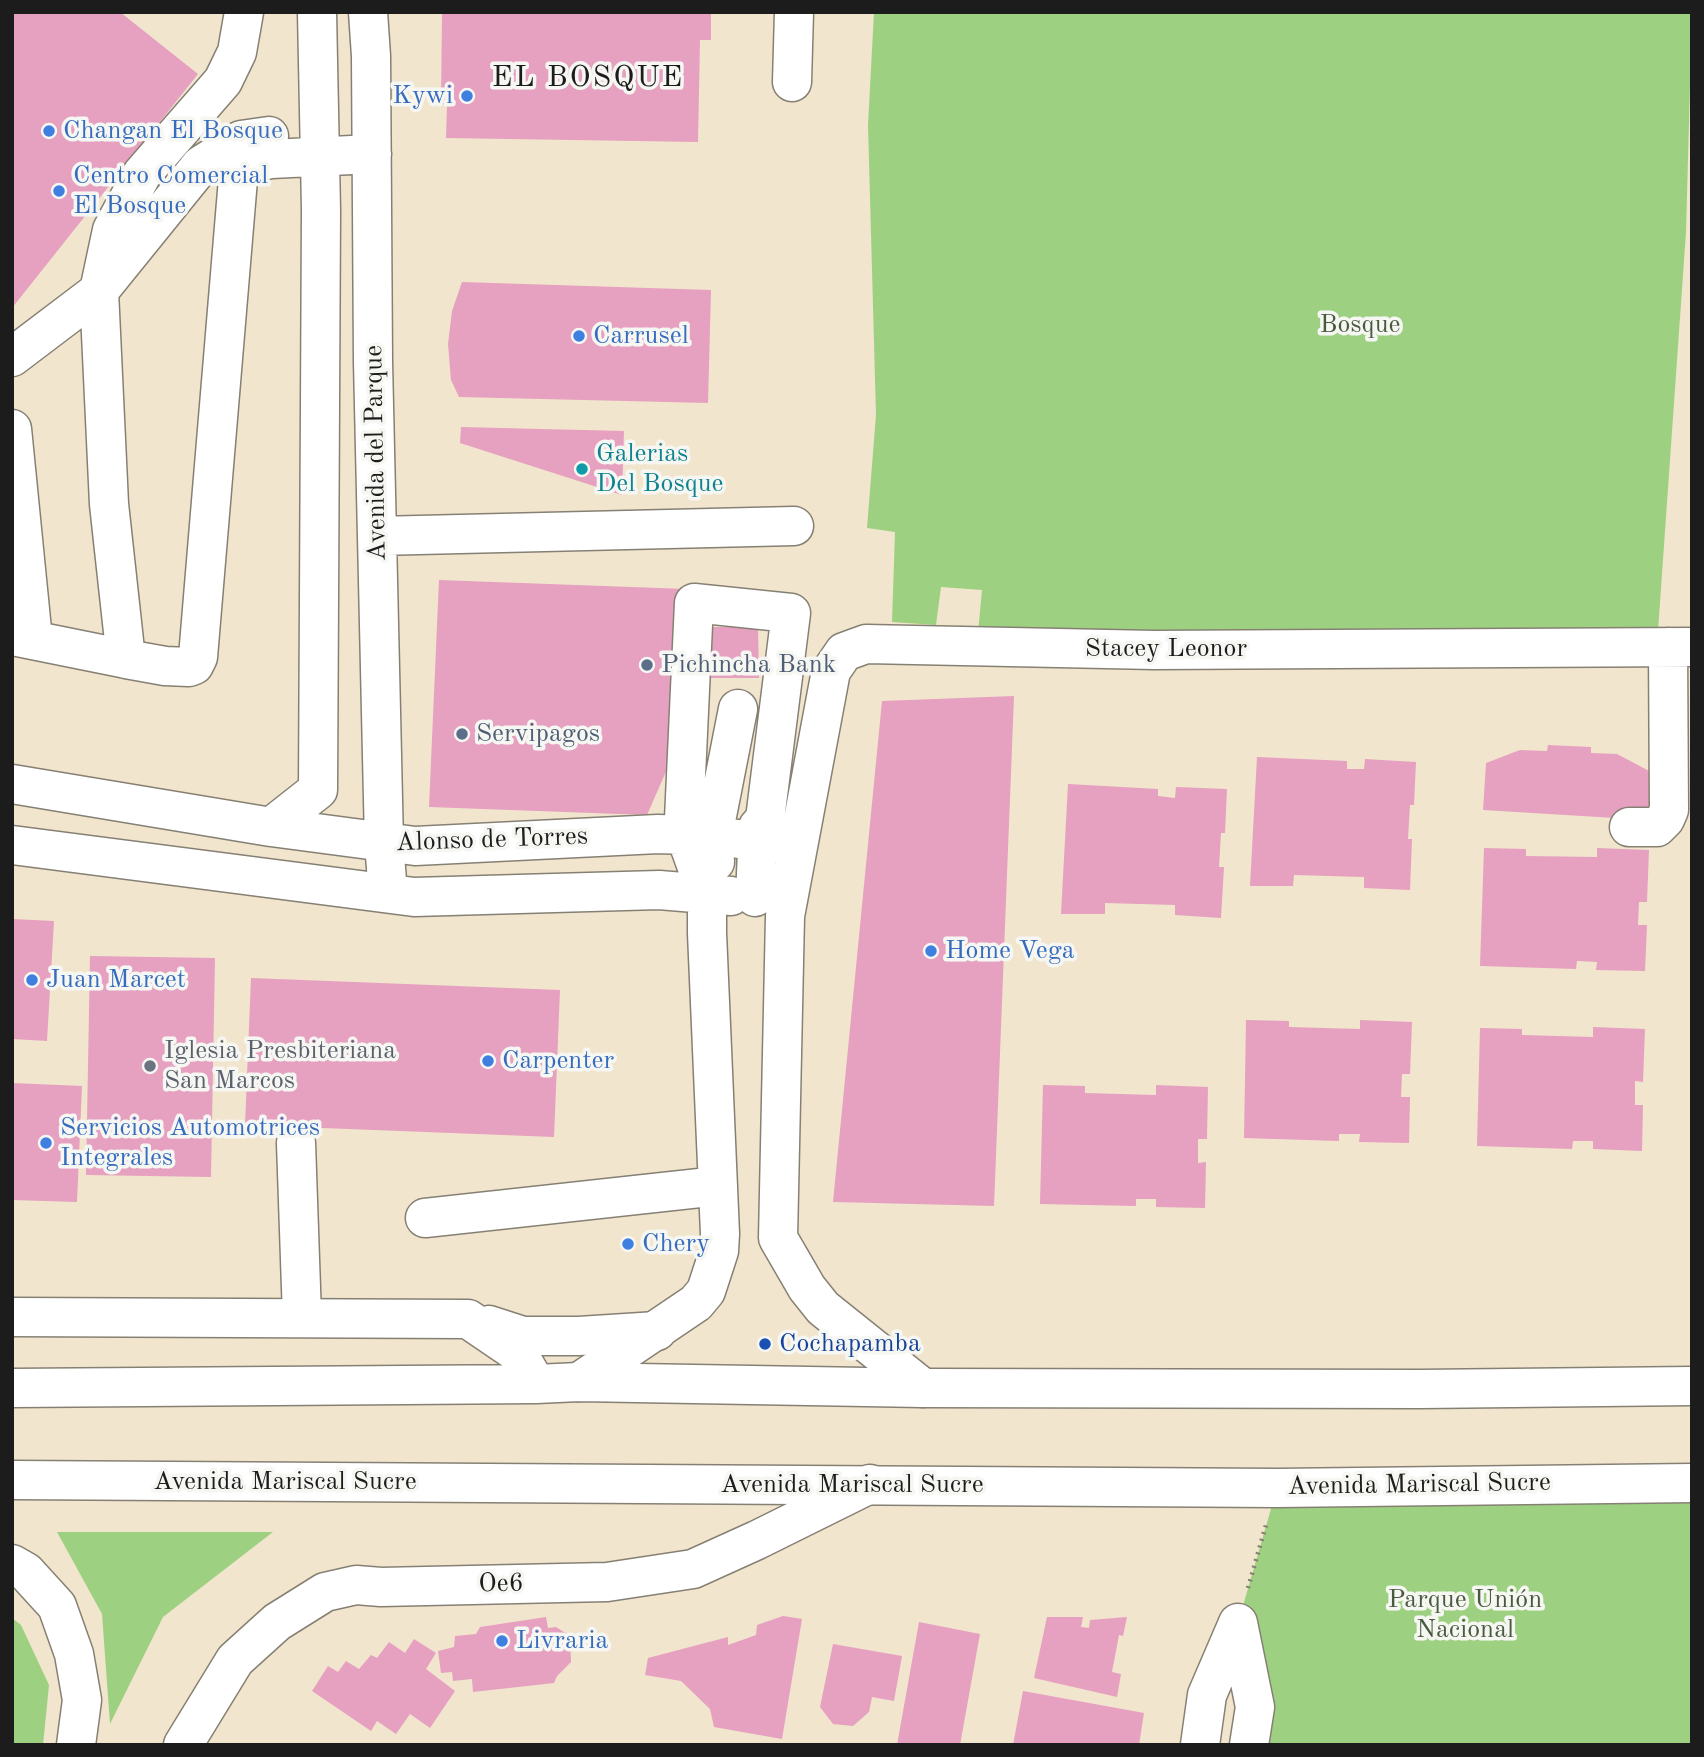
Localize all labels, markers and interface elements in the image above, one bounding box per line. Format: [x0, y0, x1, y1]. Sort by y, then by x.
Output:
district label: EL BOSQUE [493, 60, 683, 96]
place label: Kywi [392, 80, 453, 112]
marker: Kywi [459, 88, 475, 104]
place label: Changan El Bosque [63, 115, 283, 147]
marker: Changan El Bosque [41, 123, 57, 139]
place label: Centro Comercial El Bosque [73, 160, 268, 222]
marker: Centro Comercial El Bosque [51, 183, 67, 199]
park label: Bosque [1319, 309, 1401, 341]
place label: Carrusel [593, 320, 689, 352]
marker: Carrusel [571, 328, 587, 344]
street label: Avenida del Parque [359, 345, 393, 561]
place label: Galerias Del Bosque [596, 438, 724, 500]
marker: Galerias Del Bosque [574, 461, 590, 477]
street label: Stacey Leonor [1085, 633, 1247, 665]
place label: Pichincha Bank [661, 649, 836, 681]
marker: Pichincha Bank [639, 657, 655, 673]
place label: Servipagos [476, 718, 600, 750]
marker: Servipagos [454, 726, 470, 742]
street label: Alonso de Torres [395, 821, 589, 859]
place label: Home Vega [945, 935, 1075, 967]
marker: Home Vega [923, 943, 939, 959]
place label: Juan Marcet [46, 964, 186, 996]
marker: Juan Marcet [24, 972, 40, 988]
place label: Iglesia Presbiteriana San Marcos [164, 1035, 396, 1096]
place label: Carpenter [502, 1045, 614, 1077]
marker: Carpenter [480, 1053, 496, 1069]
marker: Iglesia Presbiteriana San Marcos [142, 1058, 158, 1074]
place label: Servicios Automotrices Integrales [60, 1112, 320, 1174]
marker: Servicios Automotrices Integrales [38, 1135, 54, 1151]
place label: Chery [642, 1228, 710, 1260]
marker: Chery [620, 1236, 636, 1252]
place label: Cochapamba [779, 1328, 921, 1360]
marker: Cochapamba [757, 1336, 773, 1352]
street label: Avenida Mariscal Sucre [153, 1466, 417, 1498]
street label: Avenida Mariscal Sucre [1287, 1467, 1551, 1503]
street label: Avenida Mariscal Sucre [720, 1469, 984, 1501]
street label: Oe6 [478, 1568, 524, 1600]
park label: Parque Unión Nacional [1388, 1584, 1542, 1646]
place label: Livraria [516, 1625, 608, 1657]
marker: Livraria [494, 1633, 510, 1649]

